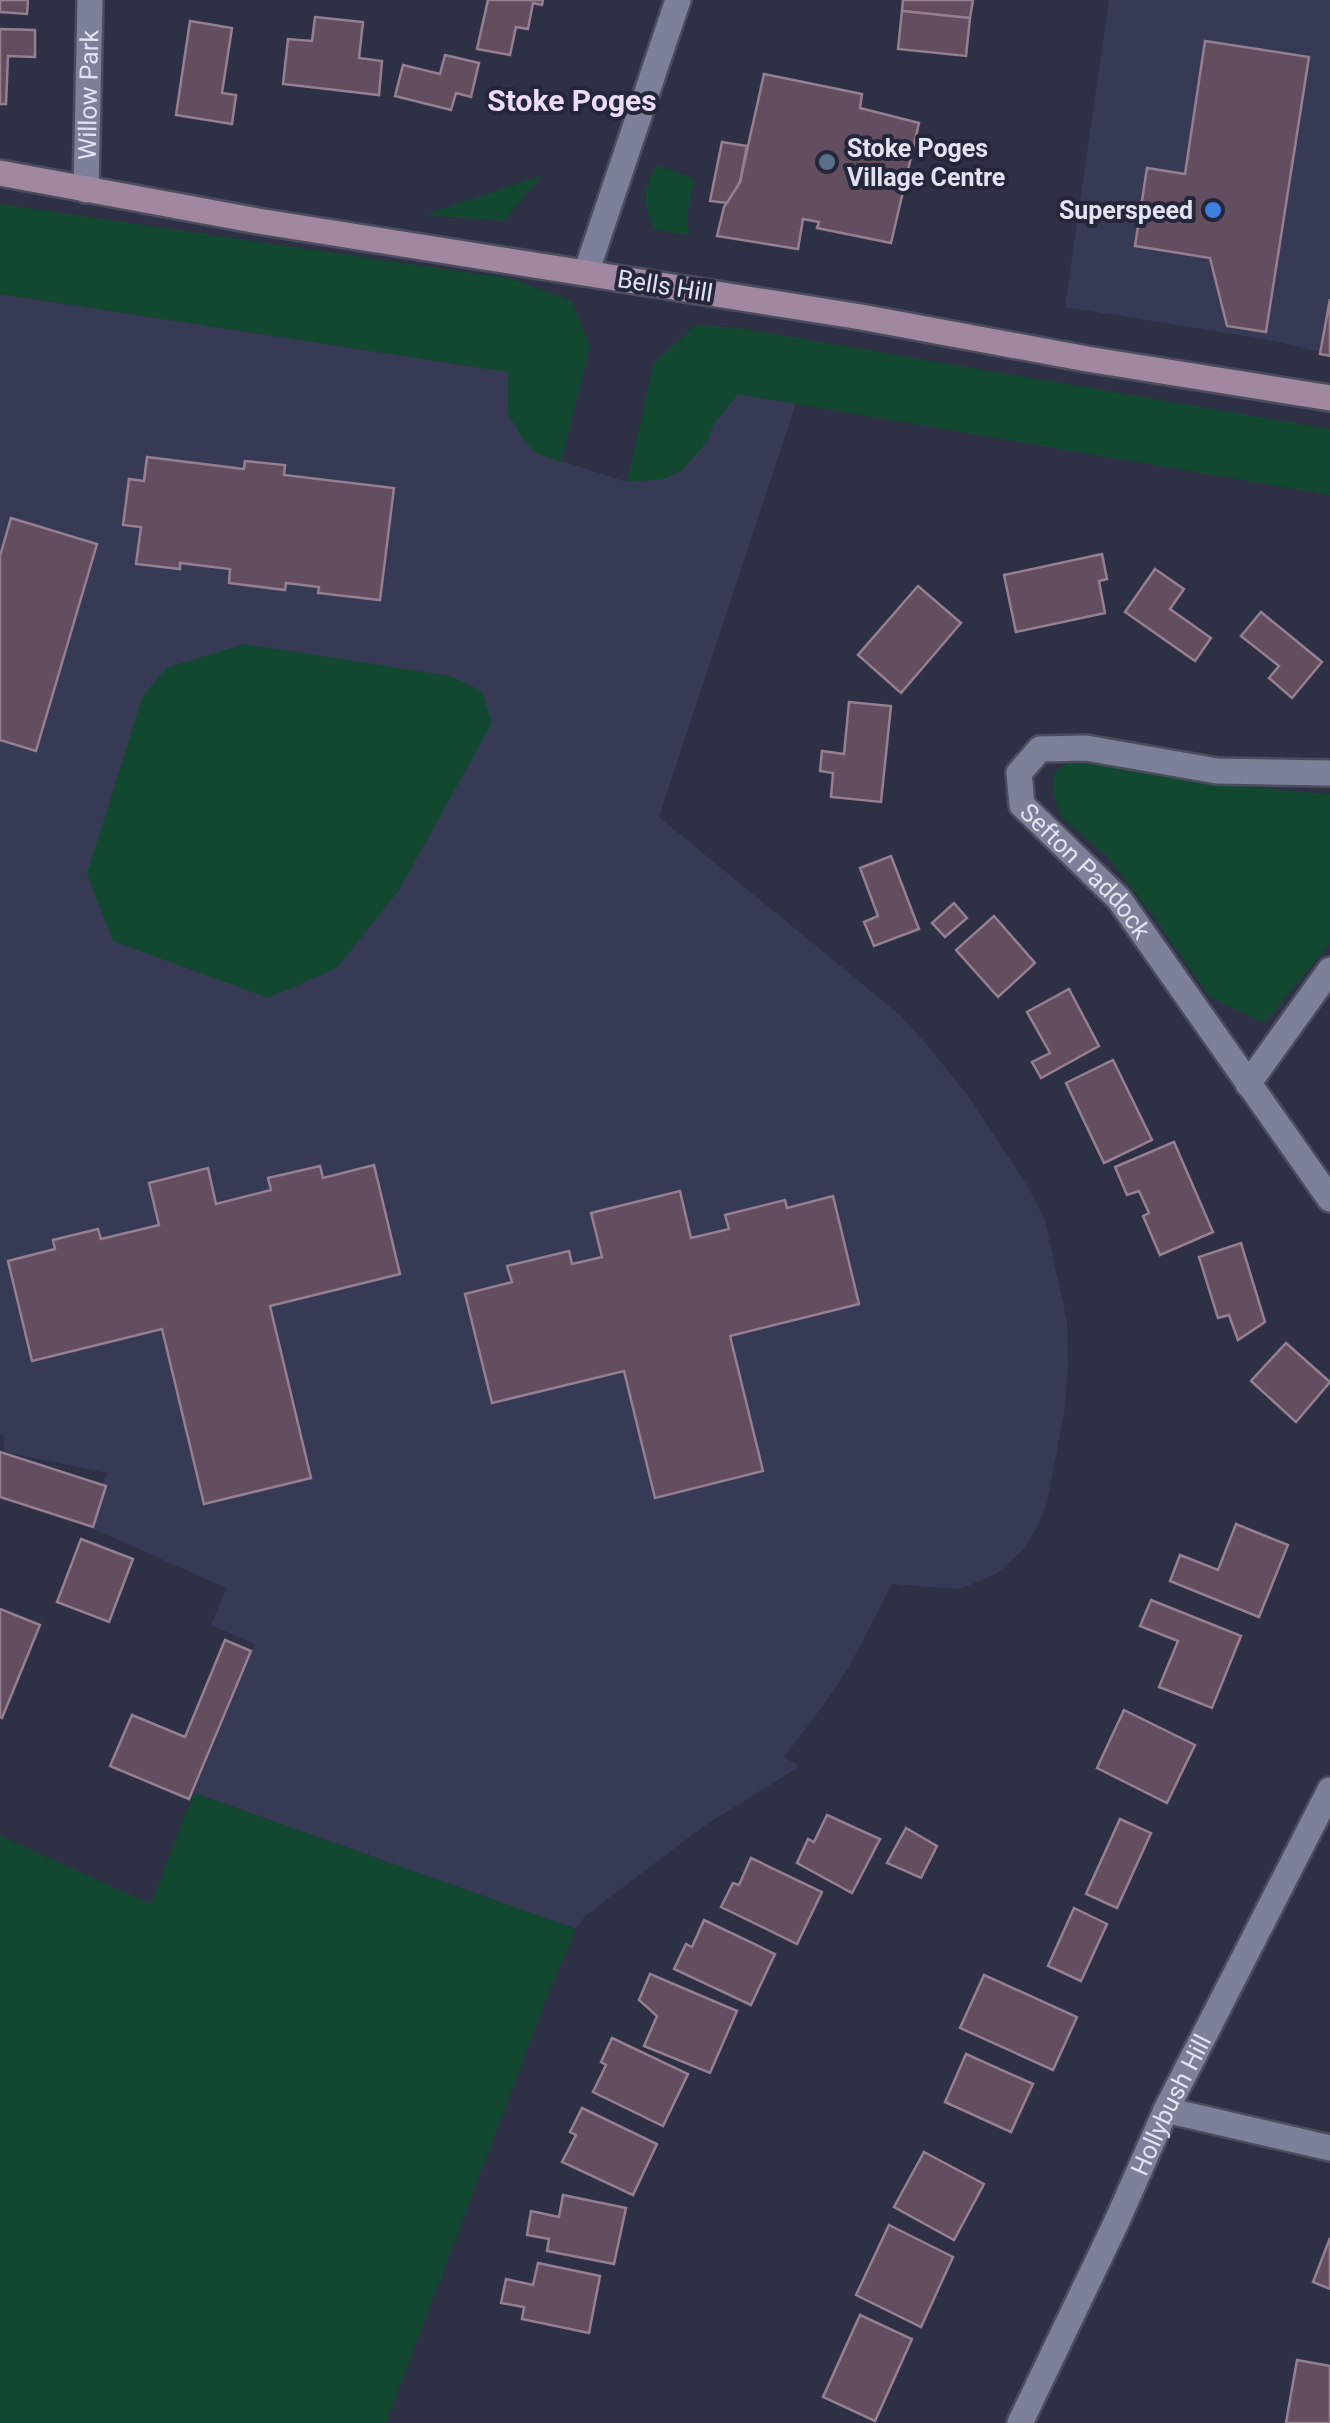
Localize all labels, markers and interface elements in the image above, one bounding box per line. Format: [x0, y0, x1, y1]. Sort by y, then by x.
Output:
street label: Willow Park [72, 29, 104, 160]
district label: Stoke Poges [487, 83, 657, 118]
place label: Stoke Poges Village Centre [847, 134, 1005, 192]
marker: Stoke Poges Village Centre [816, 151, 838, 173]
place label: Superspeed [1059, 196, 1193, 225]
marker: Superspeed [1202, 199, 1224, 221]
street label: Bells Hill [615, 264, 715, 308]
street label: Sefton Paddock [1015, 797, 1157, 945]
street label: Hollybush Hill [1124, 2029, 1217, 2180]

